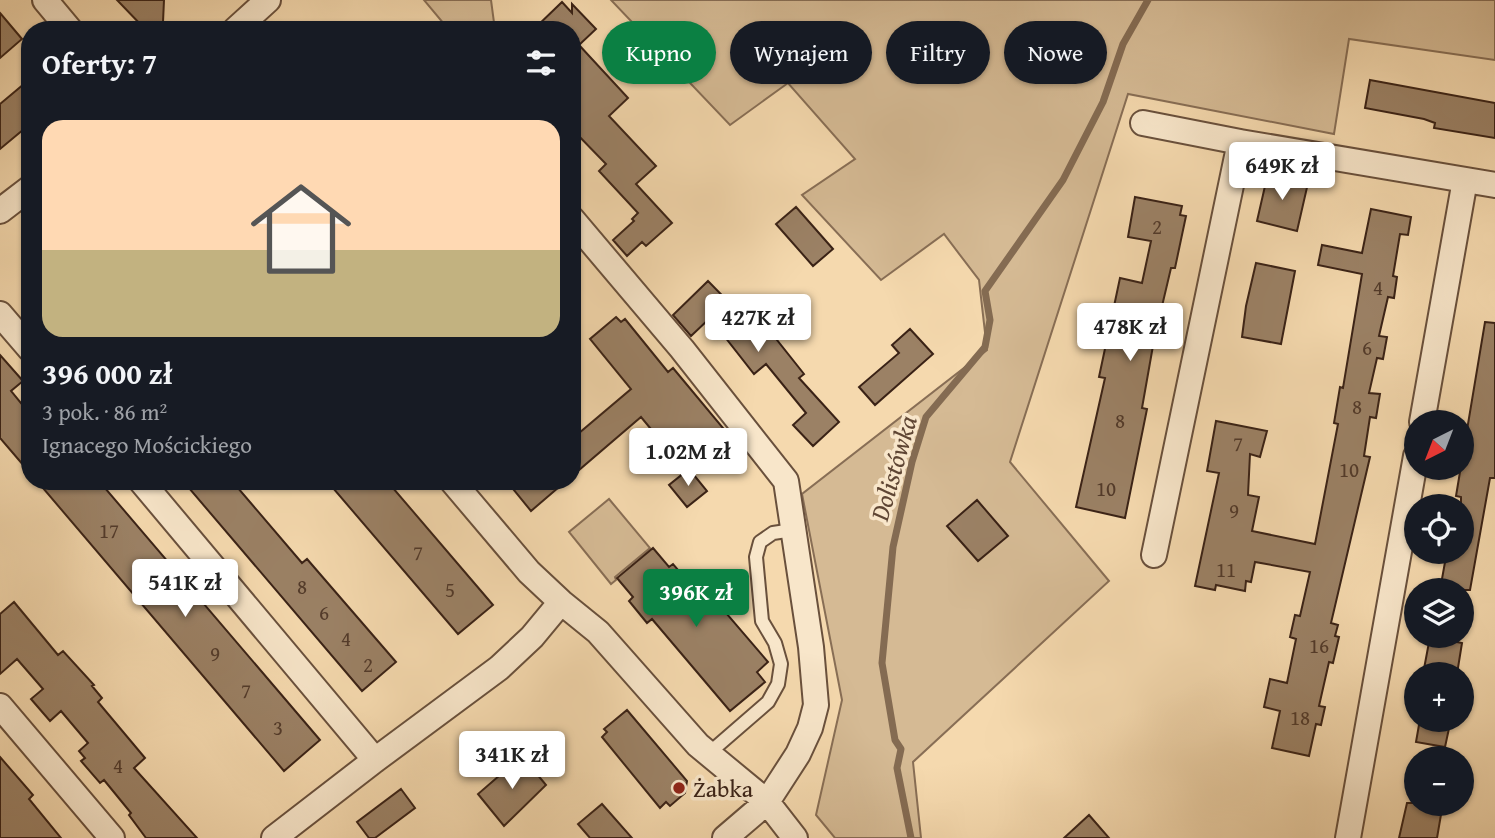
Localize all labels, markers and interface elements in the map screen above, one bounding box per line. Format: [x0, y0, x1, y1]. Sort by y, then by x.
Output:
chip: Kupno [602, 21, 716, 84]
chip: Wynajem [730, 21, 872, 84]
chip: Filtry [886, 21, 990, 84]
chip: Nowe [1004, 21, 1107, 84]
text: Oferty: 7 [42, 41, 157, 85]
icon: filters [522, 44, 560, 82]
pin: 649K zł [1217, 142, 1347, 202]
text: 649K zł [1245, 148, 1319, 181]
icon: home [238, 166, 364, 292]
house number: 2 [1152, 211, 1162, 242]
house number: 4 [1373, 272, 1383, 303]
pin: 427K zł [693, 294, 823, 354]
text: 427K zł [721, 300, 795, 333]
pin: 478K zł [1065, 304, 1195, 363]
text: 478K zł [1093, 309, 1167, 342]
house number: 6 [1362, 332, 1372, 363]
text: 396 000 zł [42, 351, 173, 395]
house number: 8 [1352, 391, 1362, 422]
text: 3 pok. · 86 m² [42, 395, 167, 428]
house number: 8 [1115, 405, 1125, 436]
north arrow [1404, 410, 1474, 480]
map controls [1404, 410, 1474, 816]
water label: Dolistówka [859, 411, 927, 526]
text: Ignacego Mościckiego [42, 428, 252, 461]
pin: 1.02M zł [616, 428, 760, 488]
house number: 7 [1233, 428, 1243, 459]
text: 1.02M zł [645, 434, 731, 467]
house number: 10 [1339, 454, 1359, 485]
house number: 10 [1096, 473, 1116, 504]
button: locate [1404, 494, 1474, 564]
house number: 9 [1229, 495, 1239, 526]
house number: 17 [99, 515, 119, 546]
house number: 7 [413, 537, 423, 568]
house number: 11 [1216, 554, 1236, 585]
pin: 541K zł [120, 560, 250, 619]
text: 541K zł [148, 565, 222, 598]
pin: 396K zł [631, 570, 761, 629]
house number: 8 [297, 571, 307, 602]
house number: 5 [445, 574, 455, 605]
text: 396K zł [659, 575, 733, 608]
button: layers [1404, 578, 1474, 648]
house number: 6 [319, 597, 329, 628]
house number: 4 [341, 623, 351, 654]
house number: 16 [1309, 630, 1329, 661]
house number: 9 [210, 638, 220, 669]
house number: 2 [363, 649, 373, 680]
button: + [1404, 662, 1474, 732]
house number: 7 [241, 675, 251, 706]
house number: 18 [1290, 702, 1310, 733]
house number: 3 [273, 712, 283, 743]
pin: 341K zł [447, 732, 577, 791]
text: 341K zł [475, 737, 549, 770]
button: − [1404, 746, 1474, 816]
house number: 4 [113, 750, 123, 781]
place label: Żabka [693, 771, 754, 806]
marker: Żabka [671, 780, 687, 796]

